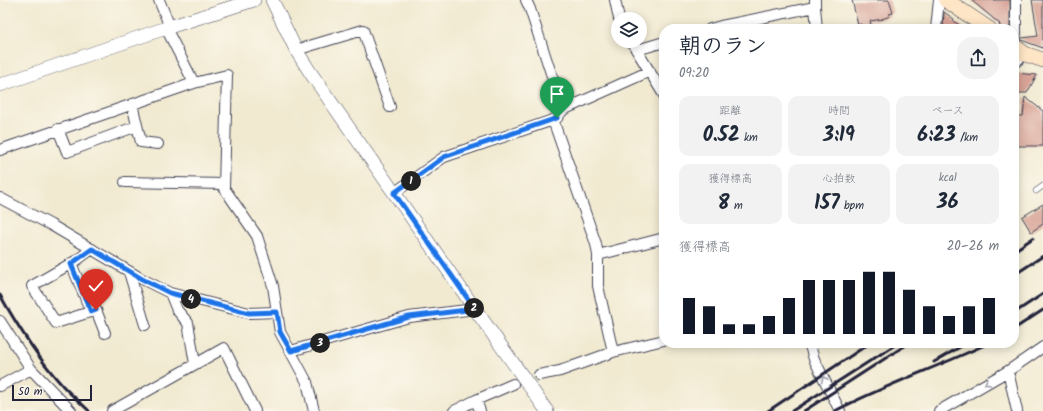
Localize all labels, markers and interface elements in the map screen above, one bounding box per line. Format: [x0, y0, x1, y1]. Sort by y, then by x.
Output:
map controls [611, 12, 647, 48]
button: layers [611, 12, 647, 48]
text: 朝のラン [679, 30, 767, 65]
button: share [957, 37, 999, 79]
text: 09:20 [679, 63, 709, 84]
pin [540, 77, 574, 118]
icon: arrive [546, 83, 568, 105]
text: 距離 [719, 102, 741, 120]
text: 時間 [828, 102, 850, 120]
text: ペース [931, 102, 964, 120]
text: 0.52 [703, 120, 740, 152]
text: 3:19 [823, 120, 855, 152]
text: 6:23 [917, 120, 956, 152]
text: km [740, 129, 758, 147]
text: /km [956, 129, 978, 147]
text: kcal [939, 169, 957, 187]
text: 獲得標高 [708, 170, 752, 188]
text: 心拍数 [822, 170, 855, 188]
pin: 1 [401, 171, 421, 191]
text: 1 [409, 172, 413, 190]
text: 36 [937, 187, 959, 219]
text: 8 [718, 188, 730, 220]
text: 157 [814, 188, 840, 220]
text: m [730, 197, 743, 215]
text: bpm [840, 197, 864, 215]
text: 20–26 m [947, 236, 999, 257]
text: 獲得標高 [679, 237, 731, 258]
pin [79, 269, 113, 310]
icon: check [85, 275, 107, 297]
pin: 4 [181, 289, 201, 309]
text: 4 [188, 290, 194, 308]
pin: 2 [464, 298, 484, 318]
text: 2 [471, 299, 477, 317]
pin: 3 [310, 333, 330, 353]
text: 3 [317, 334, 323, 352]
one-way arrow [821, 376, 829, 383]
one-way arrow [984, 379, 991, 386]
scale bar [12, 383, 92, 402]
text: 50 m [18, 383, 43, 401]

